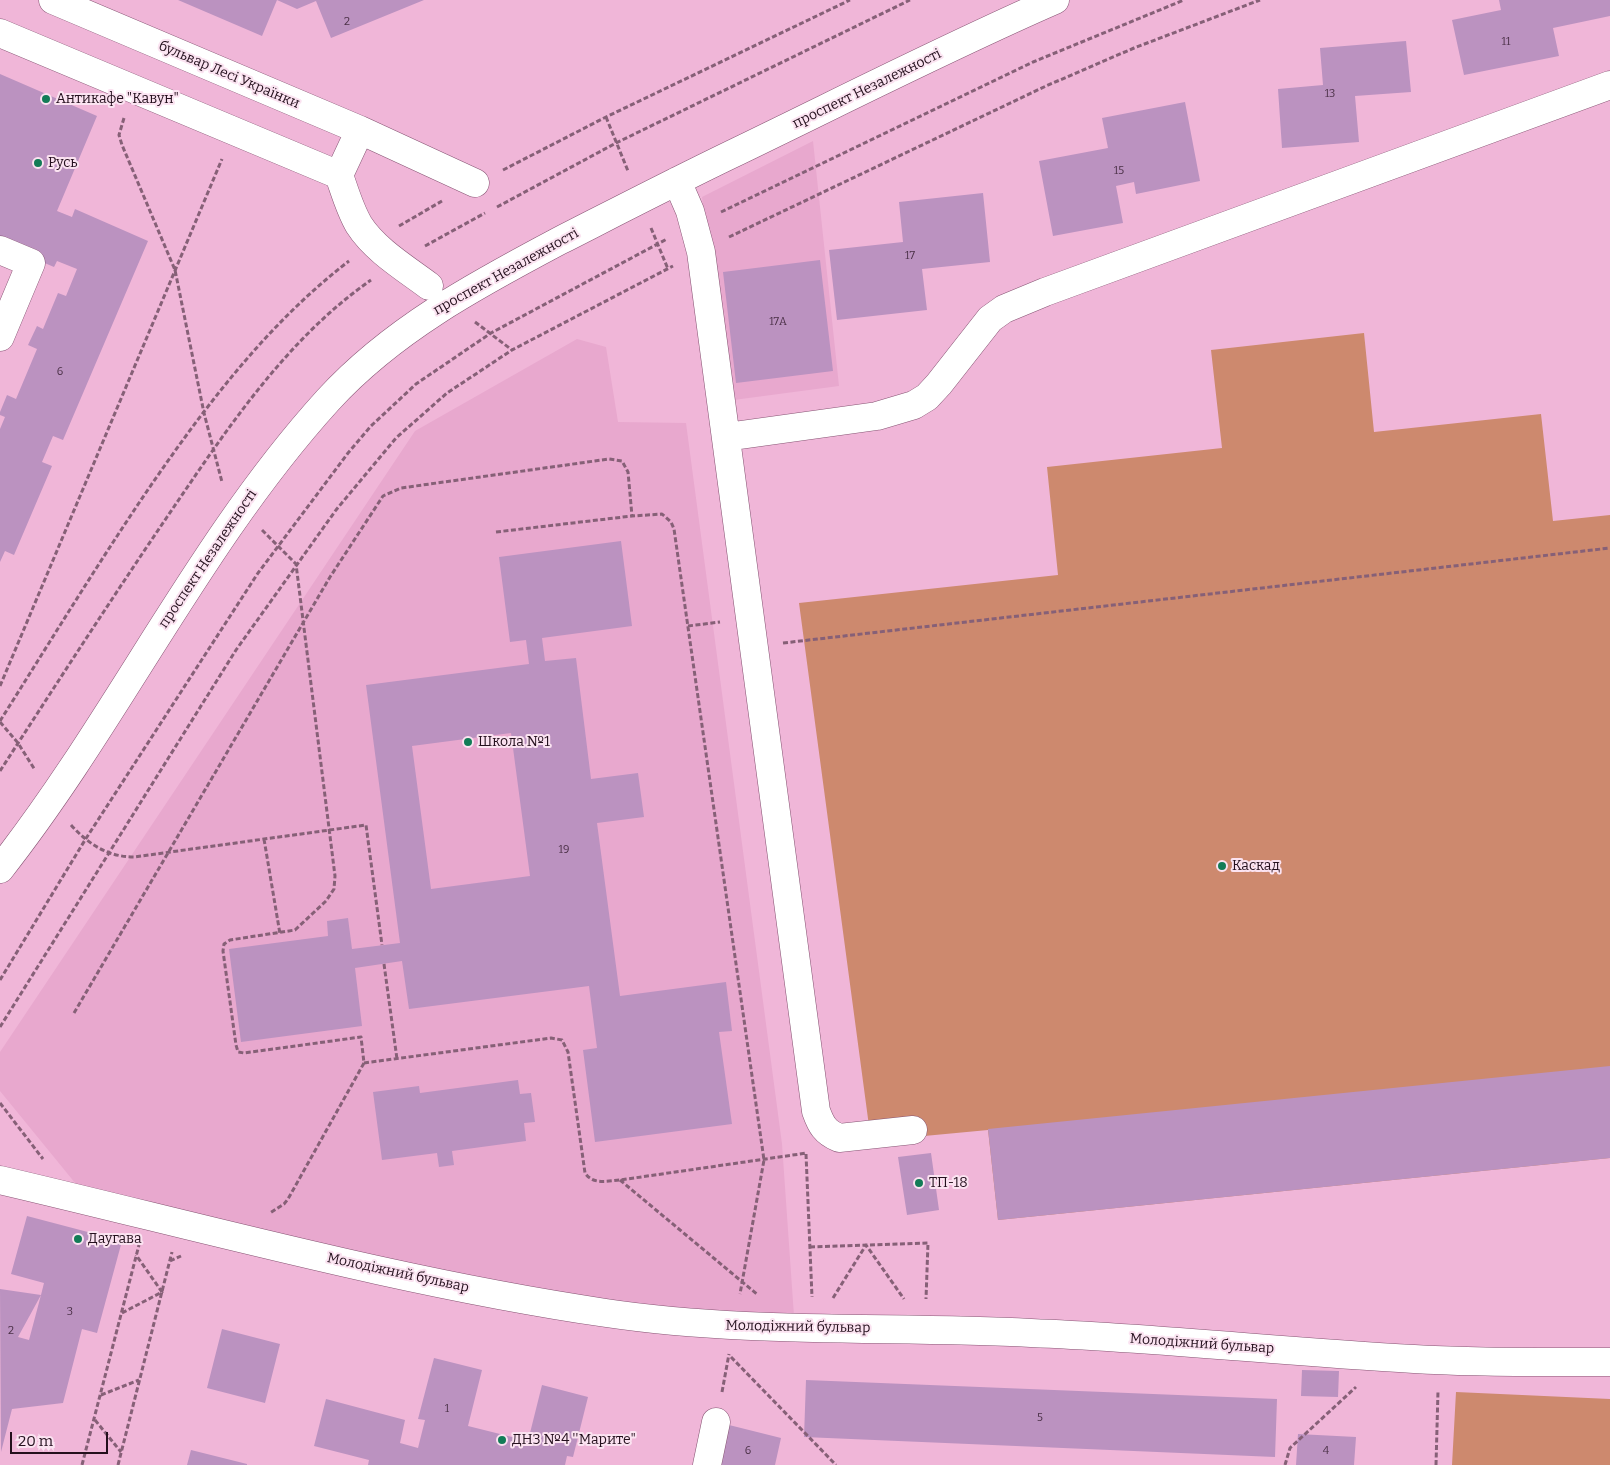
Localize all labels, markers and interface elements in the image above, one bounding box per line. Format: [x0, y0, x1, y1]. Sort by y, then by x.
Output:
house number: 2 [344, 15, 350, 29]
house number: 11 [1502, 35, 1510, 49]
street label: бульвар Лесі Українки [156, 38, 302, 112]
street label: проспект Незалежності [790, 46, 944, 132]
house number: 13 [1325, 87, 1335, 101]
place label: Антикафе "Кавун" [56, 91, 179, 107]
marker: Антикафе "Кавун" [40, 93, 52, 105]
place label: Русь [48, 155, 78, 171]
marker: Русь [32, 157, 44, 169]
house number: 15 [1114, 164, 1124, 178]
street label: проспект Незалежності [431, 225, 581, 319]
house number: 17 [905, 249, 915, 263]
house number: 17А [769, 315, 787, 329]
house number: 6 [57, 365, 63, 379]
street label: проспект Незалежності [155, 487, 261, 631]
place label: Школа №1 [478, 734, 550, 750]
marker: Школа №1 [462, 736, 474, 748]
house number: 19 [559, 843, 569, 857]
place label: Каскад [1232, 858, 1280, 874]
marker: Каскад [1216, 860, 1228, 872]
place label: ТП-18 [929, 1175, 968, 1191]
marker: ТП-18 [913, 1177, 925, 1189]
place label: Даугава [88, 1231, 142, 1247]
marker: Даугава [72, 1233, 84, 1245]
street label: Молодіжний бульвар [325, 1250, 471, 1296]
house number: 3 [67, 1305, 73, 1319]
street label: Молодіжний бульвар [725, 1317, 871, 1337]
house number: 2 [8, 1324, 14, 1338]
street label: Молодіжний бульвар [1129, 1331, 1275, 1357]
house number: 1 [445, 1402, 449, 1416]
house number: 5 [1037, 1411, 1043, 1425]
scale bar [12, 1422, 110, 1454]
text: 20 m [18, 1432, 53, 1450]
place label: ДНЗ №4 ''Марите" [512, 1432, 636, 1448]
marker: ДНЗ №4 ''Марите" [496, 1434, 508, 1446]
house number: 6 [745, 1444, 751, 1458]
house number: 4 [1323, 1444, 1329, 1458]

